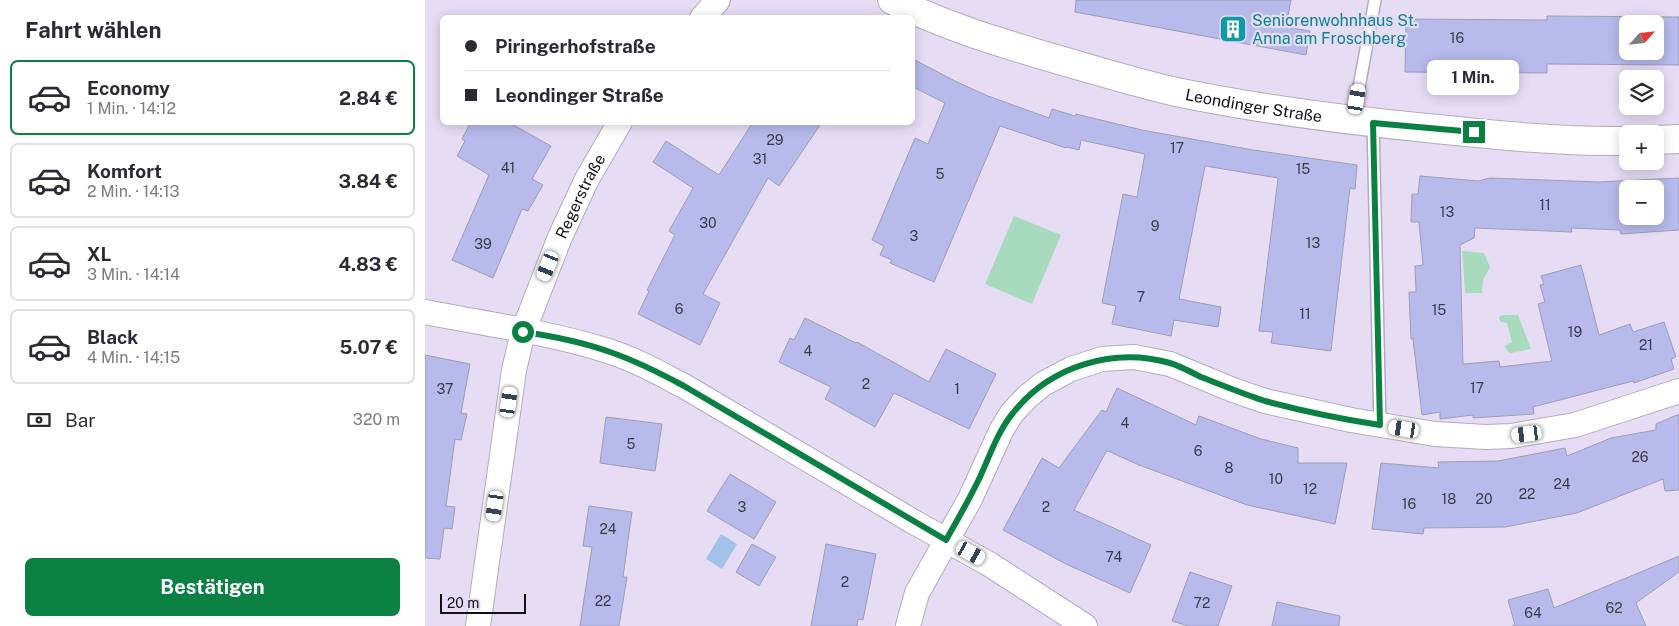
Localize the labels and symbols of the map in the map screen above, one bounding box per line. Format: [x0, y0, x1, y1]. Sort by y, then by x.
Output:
place label: Seniorenwohnhaus St. Anna am Froschberg [1252, 11, 1417, 48]
building icon: Seniorenwohnhaus St. Anna am Froschberg [1218, 14, 1248, 44]
north arrow [1619, 15, 1664, 60]
house number: 16 [1450, 30, 1464, 46]
callout: 1 Min. [1428, 59, 1520, 94]
car [1347, 83, 1366, 115]
street label: Leondinger Straße [1184, 85, 1323, 126]
route end [1463, 121, 1485, 143]
house number: 29 [766, 132, 784, 148]
house number: 17 [1170, 140, 1184, 156]
street label: Regerstraße [552, 151, 609, 242]
house number: 31 [753, 151, 767, 167]
house number: 41 [501, 160, 515, 176]
house number: 15 [1296, 161, 1310, 177]
house number: 5 [936, 166, 945, 182]
house number: 11 [1539, 197, 1551, 213]
house number: 13 [1440, 204, 1454, 220]
house number: 30 [699, 215, 717, 231]
house number: 9 [1151, 218, 1160, 234]
house number: 3 [910, 228, 919, 244]
house number: 13 [1306, 235, 1320, 251]
house number: 39 [474, 236, 492, 252]
car [535, 249, 560, 283]
house number: 7 [1137, 289, 1145, 305]
house number: 6 [675, 301, 684, 317]
house number: 15 [1432, 302, 1446, 318]
house number: 11 [1299, 306, 1311, 322]
route start [512, 321, 534, 343]
house number: 19 [1568, 324, 1582, 340]
house number: 21 [1639, 337, 1653, 353]
house number: 4 [804, 343, 813, 359]
house number: 2 [862, 376, 870, 392]
house number: 17 [1470, 380, 1484, 396]
house number: 37 [437, 381, 453, 397]
house number: 1 [954, 381, 960, 397]
car [499, 386, 518, 418]
house number: 4 [1121, 415, 1130, 431]
car [1388, 419, 1419, 439]
car [1511, 425, 1542, 443]
house number: 5 [627, 436, 636, 452]
house number: 6 [1194, 443, 1203, 459]
house number: 26 [1631, 449, 1649, 465]
house number: 8 [1224, 460, 1234, 476]
house number: 10 [1269, 471, 1283, 487]
house number: 24 [1553, 476, 1571, 492]
house number: 12 [1303, 481, 1317, 497]
house number: 22 [1519, 486, 1535, 502]
car [485, 490, 504, 522]
house number: 18 [1442, 491, 1456, 507]
house number: 20 [1476, 491, 1492, 507]
house number: 16 [1402, 496, 1416, 512]
house number: 3 [738, 499, 747, 515]
house number: 2 [1042, 499, 1050, 515]
house number: 24 [599, 521, 617, 537]
car [954, 539, 987, 567]
house number: 74 [1106, 549, 1123, 565]
house number: 2 [841, 574, 849, 590]
scale bar [440, 591, 526, 614]
house number: 22 [595, 593, 611, 609]
house number: 72 [1194, 595, 1210, 611]
house number: 62 [1605, 600, 1623, 616]
house number: 64 [1524, 605, 1542, 621]

